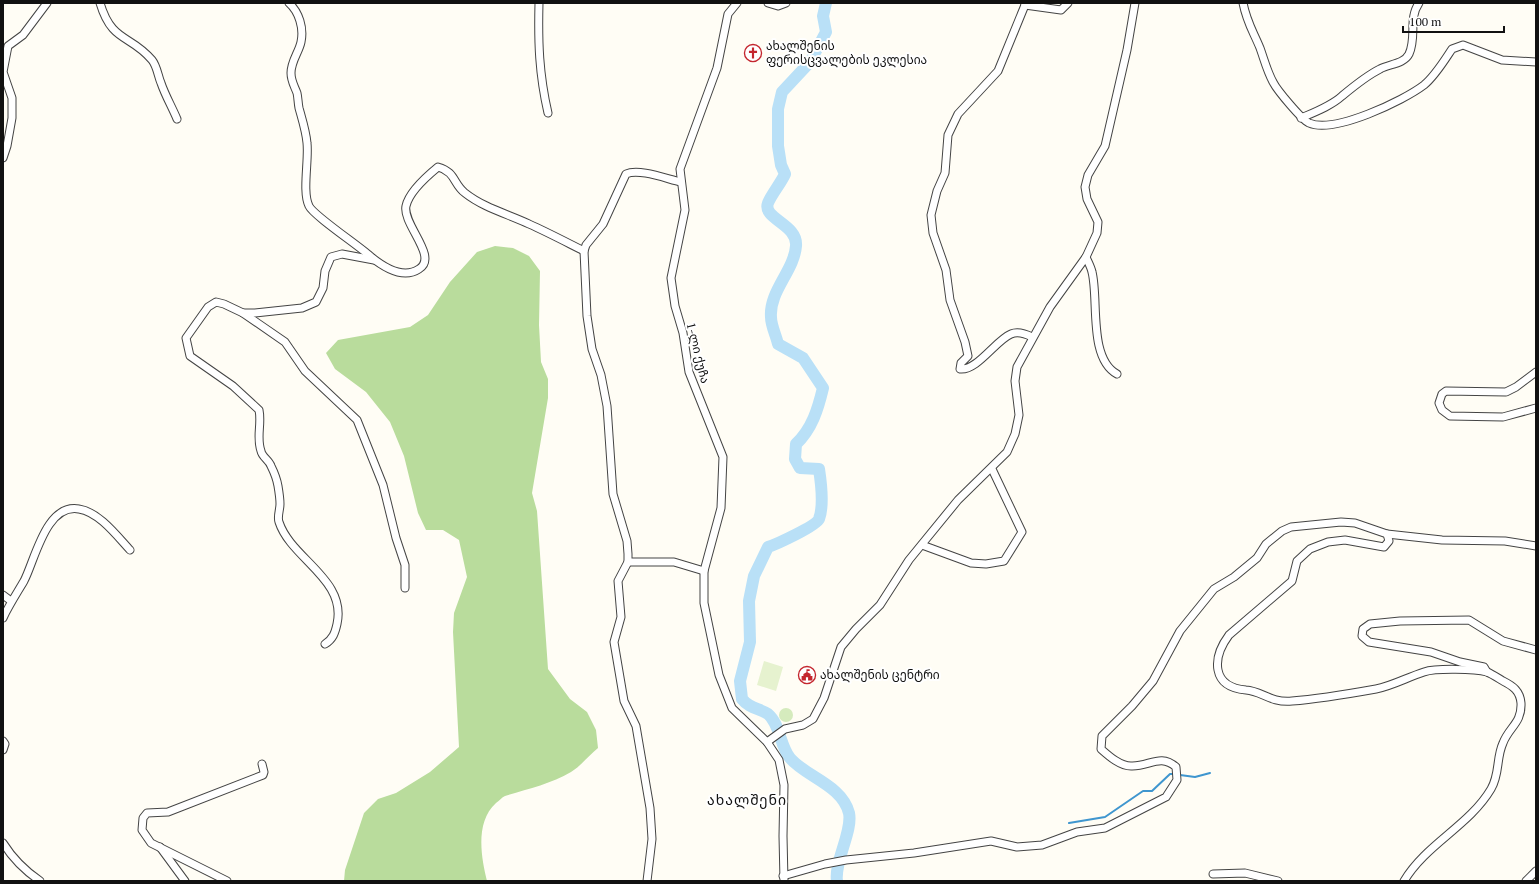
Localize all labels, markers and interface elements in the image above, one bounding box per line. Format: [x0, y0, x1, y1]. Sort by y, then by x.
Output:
scale bar [1403, 8, 1504, 34]
text: 100 m [1409, 14, 1442, 29]
place label: ახალშენის ფერისცვალების ეკლესია [766, 38, 927, 68]
church icon: ახალშენის ფერისცვალების ეკლესია [743, 43, 763, 63]
street label: 1-ლი ქუჩა [683, 321, 713, 385]
public building icon: ახალშენის ცენტრი [797, 665, 817, 685]
place label: ახალშენის ცენტრი [820, 667, 940, 683]
district label: ახალშენი [707, 790, 787, 809]

